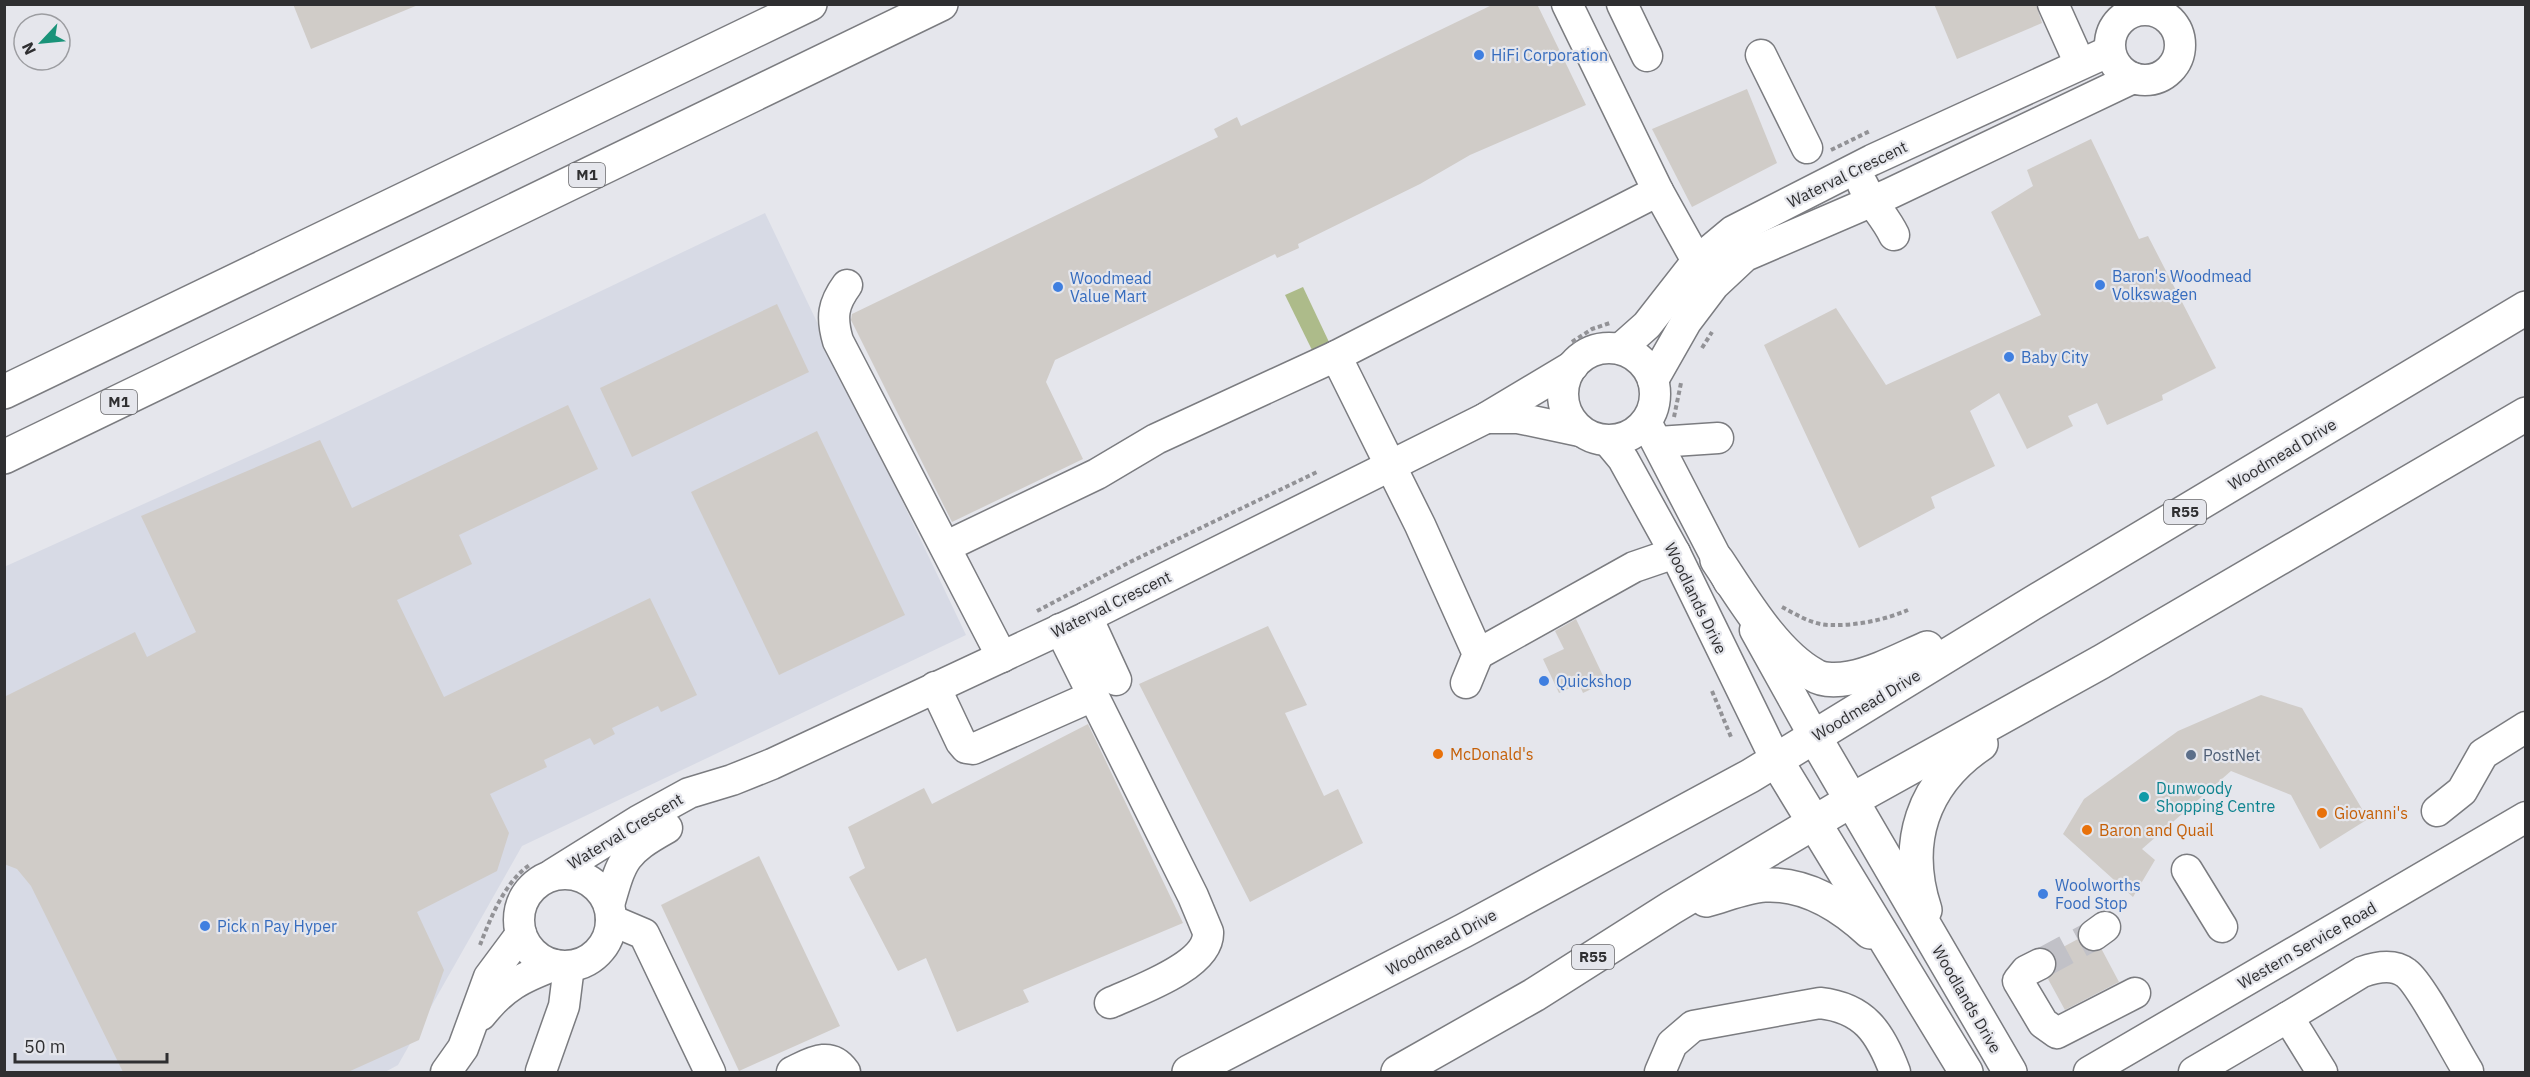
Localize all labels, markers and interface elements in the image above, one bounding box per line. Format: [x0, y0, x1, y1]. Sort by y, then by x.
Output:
north arrow [12, 12, 72, 72]
text: N [17, 39, 40, 58]
place label: HiFi Corporation [1491, 45, 1608, 65]
marker: HiFi Corporation [1472, 48, 1486, 62]
street label: Waterval Crescent [1784, 136, 1910, 212]
road number: M1 [569, 163, 605, 187]
place label: Baron's Woodmead Volkswagen [2112, 266, 2252, 304]
place label: Woodmead Value Mart [1070, 268, 1152, 306]
marker: Baron's Woodmead Volkswagen [2093, 278, 2107, 292]
marker: Woodmead Value Mart [1051, 280, 1065, 294]
place label: Baby City [2021, 347, 2089, 367]
marker: Baby City [2002, 350, 2016, 364]
road number: M1 [101, 390, 137, 414]
street label: Woodmead Drive [2224, 414, 2340, 494]
road number: R55 [2164, 500, 2206, 524]
street label: Woodlands Drive [1660, 539, 1732, 657]
street label: Waterval Crescent [1048, 566, 1174, 642]
street label: Woodmead Drive [1808, 665, 1924, 745]
place label: Quickshop [1556, 671, 1632, 691]
marker: Quickshop [1537, 674, 1551, 688]
place label: McDonald's [1450, 744, 1534, 764]
place label: PostNet [2203, 745, 2260, 765]
marker: McDonald's [1431, 747, 1445, 761]
marker: PostNet [2184, 748, 2198, 762]
place label: Dunwoody Shopping Centre [2156, 778, 2275, 816]
street label: Waterval Crescent [564, 789, 686, 873]
marker: Dunwoody Shopping Centre [2137, 790, 2151, 804]
place label: Giovanni's [2334, 803, 2408, 823]
marker: Giovanni's [2315, 806, 2329, 820]
place label: Baron and Quail [2099, 820, 2214, 840]
marker: Baron and Quail [2080, 823, 2094, 837]
place label: Woolworths Food Stop [2055, 875, 2141, 913]
marker: Woolworths Food Stop [2036, 887, 2050, 901]
street label: Western Service Road [2234, 897, 2380, 993]
street label: Woodmead Drive [1382, 904, 1500, 980]
place label: Pick n Pay Hyper [217, 916, 337, 936]
marker: Pick n Pay Hyper [198, 919, 212, 933]
street label: Woodlands Drive [1928, 942, 2006, 1057]
road number: R55 [1572, 945, 1614, 969]
scale bar [15, 1026, 166, 1064]
text: 50 m [24, 1035, 66, 1058]

